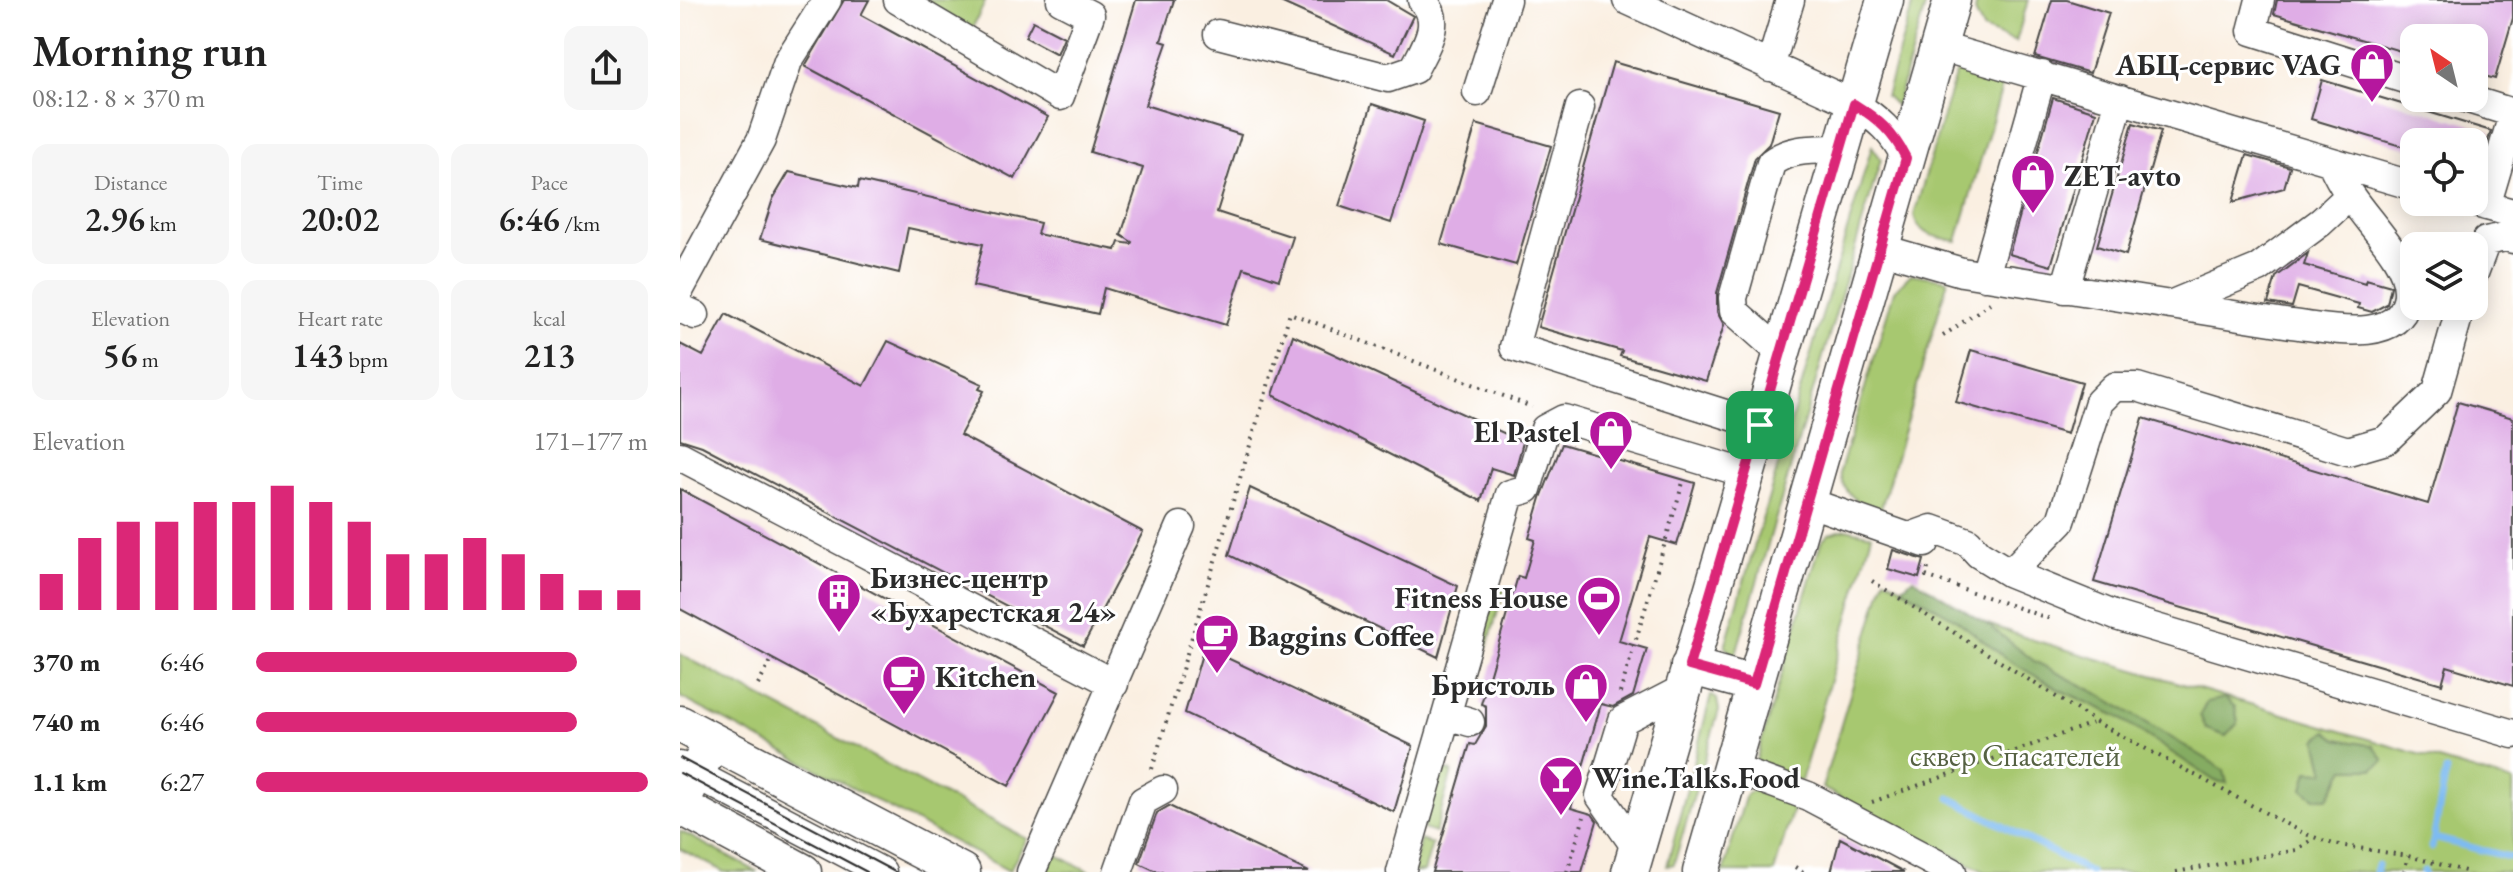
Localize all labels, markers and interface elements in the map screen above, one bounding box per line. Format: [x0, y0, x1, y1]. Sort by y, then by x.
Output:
text: Morning run [32, 22, 268, 79]
north arrow [2400, 24, 2488, 112]
map controls [2400, 24, 2488, 320]
button: share [564, 26, 648, 110]
shop icon: АБЦ-сервис VAG [2348, 41, 2396, 104]
place label: АБЦ-сервис VAG [2115, 45, 2341, 84]
text: 08:12 · 8 × 370 m [32, 81, 205, 115]
button: locate [2400, 128, 2488, 216]
shop icon: ZET-avto [2009, 152, 2057, 215]
place label: ZET-avto [2064, 156, 2181, 195]
text: Distance [94, 168, 167, 197]
text: Time [317, 168, 363, 197]
text: Pace [531, 168, 568, 197]
text: 2.96 [84, 197, 145, 241]
text: 20:02 [301, 197, 379, 241]
text: 6:46 [498, 197, 560, 241]
text: km [145, 209, 177, 238]
text: /km [560, 209, 600, 238]
button: layers [2400, 232, 2488, 320]
text: Elevation [91, 304, 170, 333]
text: Heart rate [297, 304, 383, 333]
text: kcal [533, 304, 566, 333]
text: 56 [102, 333, 137, 377]
text: 143 [292, 333, 344, 377]
text: 213 [523, 333, 575, 377]
text: m [137, 345, 159, 374]
text: bpm [344, 345, 388, 374]
pin [1726, 391, 1794, 459]
icon: arrive [1738, 403, 1782, 447]
shop icon: El Pastel [1587, 408, 1635, 471]
place label: El Pastel [1473, 412, 1580, 451]
text: Elevation [32, 424, 126, 458]
text: 171–177 m [533, 424, 648, 458]
place label: Бизнес-центр «Бухарестская 24» [870, 558, 1117, 631]
building icon: Бизнес-центр «Бухарестская 24» [815, 571, 863, 634]
sports icon: Fitness House [1575, 574, 1623, 637]
place label: Fitness House [1394, 578, 1568, 617]
cafe icon: Baggins Coffee [1193, 612, 1241, 675]
place label: Baggins Coffee [1248, 616, 1434, 655]
text: 370 m [32, 645, 100, 679]
text: 6:46 [160, 645, 204, 679]
cafe icon: Kitchen [880, 653, 928, 716]
place label: Kitchen [935, 657, 1036, 696]
shop icon: Бристоль [1562, 661, 1610, 724]
place label: Бристоль [1431, 665, 1555, 704]
text: 740 m [32, 705, 100, 739]
text: 6:46 [160, 705, 204, 739]
park label: cквер Спасателей [1910, 736, 2120, 775]
bar icon: Wine.Talks.Food [1537, 754, 1585, 817]
place label: Wine.Talks.Food [1592, 758, 1801, 797]
text: 1.1 km [32, 765, 107, 799]
text: 6:27 [160, 765, 204, 799]

